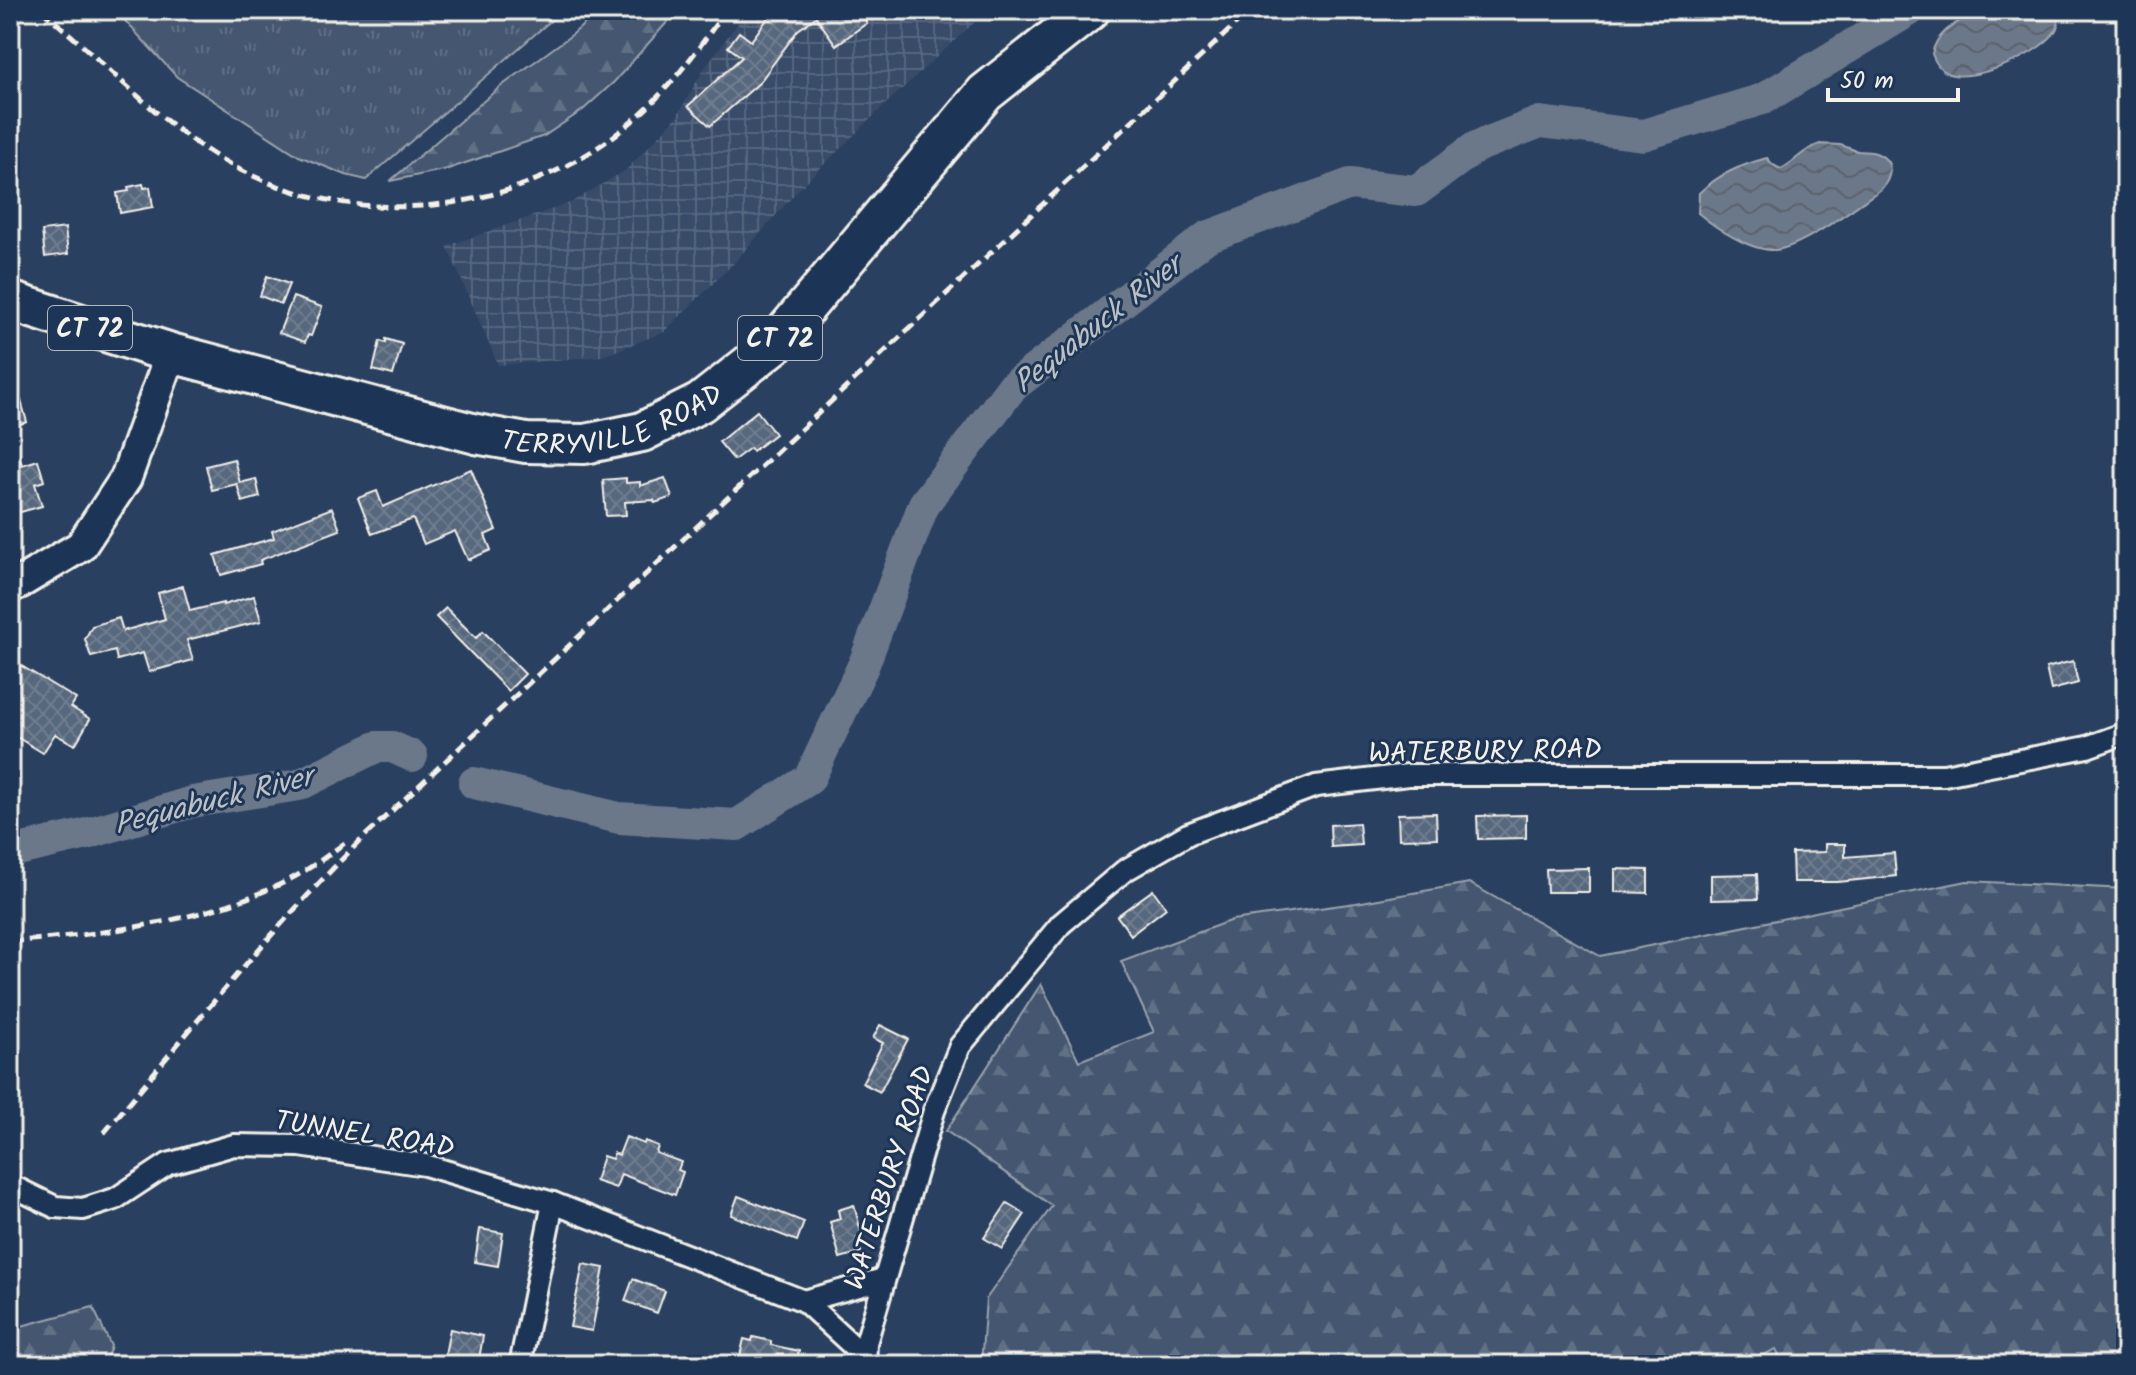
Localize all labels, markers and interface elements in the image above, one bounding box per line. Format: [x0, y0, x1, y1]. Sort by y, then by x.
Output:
scale bar [1828, 52, 1958, 102]
text: 50 m [1840, 62, 1894, 101]
water label: Pequabuck River [1004, 240, 1198, 407]
road number: CT 72 [48, 306, 132, 350]
road number: CT 72 [738, 316, 822, 360]
street label: TERRYVILLE ROAD [497, 373, 734, 469]
street label: WATERBURY ROAD [1368, 728, 1602, 777]
water label: Pequabuck River [109, 753, 324, 850]
street label: WATERBURY ROAD [833, 1060, 948, 1296]
street label: TUNNEL ROAD [272, 1099, 458, 1172]

